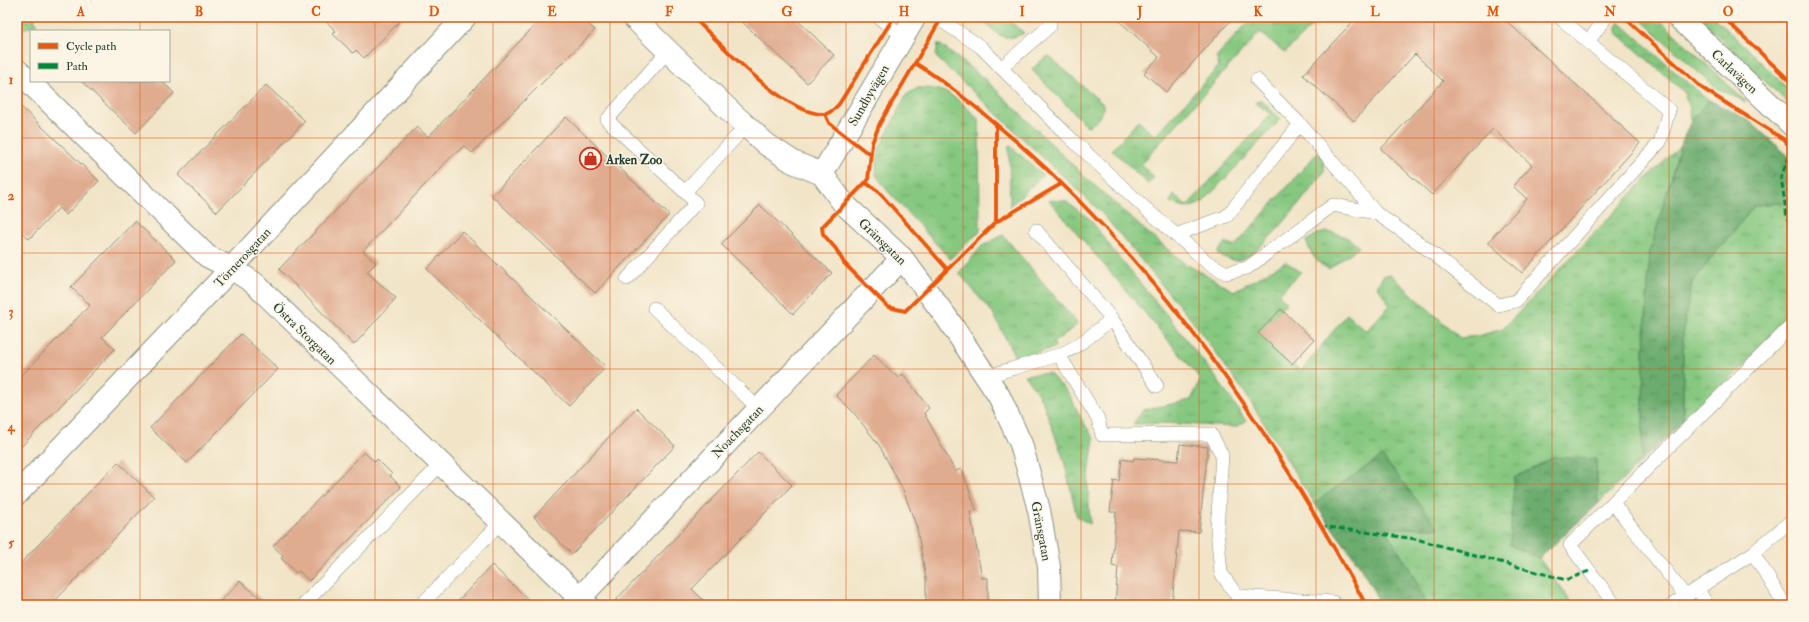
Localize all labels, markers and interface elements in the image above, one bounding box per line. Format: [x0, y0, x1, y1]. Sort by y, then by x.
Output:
text: A [76, 4, 86, 20]
text: B [195, 4, 203, 20]
text: C [311, 4, 321, 20]
text: D [429, 4, 440, 20]
text: E [547, 4, 557, 20]
text: F [665, 4, 674, 20]
text: G [782, 4, 793, 20]
text: H [899, 4, 910, 20]
text: I [1019, 4, 1025, 20]
text: J [1136, 4, 1143, 21]
text: K [1253, 4, 1263, 20]
text: L [1370, 4, 1380, 20]
text: M [1486, 4, 1500, 20]
text: N [1603, 4, 1616, 20]
text: O [1723, 4, 1734, 20]
legend [30, 30, 170, 82]
text: Cycle path [66, 39, 117, 54]
street label: Carlavägen [1708, 46, 1761, 97]
text: Path [66, 59, 89, 74]
street label: Sundbyvägen [845, 62, 894, 130]
text: 1 [9, 72, 14, 88]
shop icon: Arken Zoo [578, 146, 604, 172]
place label: Arken Zoo [605, 152, 663, 168]
text: 2 [8, 188, 15, 204]
street label: Gränsgatan [855, 215, 910, 269]
street label: Törnerosgatan [211, 224, 275, 291]
street label: Östra Storgatan [269, 299, 340, 368]
text: 3 [9, 304, 14, 320]
street label: Noachsgatan [709, 402, 767, 462]
text: 4 [6, 419, 15, 435]
street label: Gränsgatan [1027, 500, 1055, 563]
text: 5 [8, 535, 14, 551]

